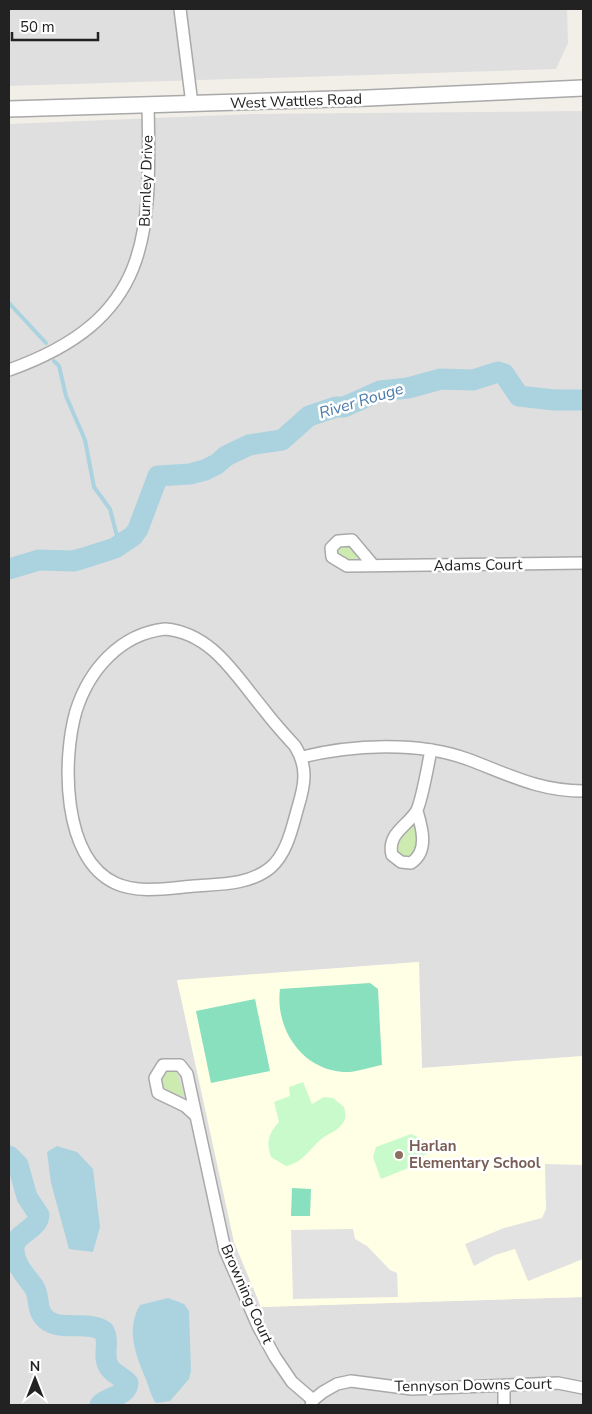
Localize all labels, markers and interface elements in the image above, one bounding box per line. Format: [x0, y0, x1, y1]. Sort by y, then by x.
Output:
scale bar [12, 10, 99, 42]
text: 50 m [20, 17, 55, 37]
street label: West Wattles Road [230, 89, 362, 113]
street label: Burnley Drive [134, 135, 158, 227]
water label: River Rouge [316, 378, 407, 424]
street label: Adams Court [433, 554, 523, 576]
place label: Harlan Elementary School [409, 1136, 541, 1173]
marker: Harlan Elementary School [393, 1149, 405, 1161]
street label: Browning Court [216, 1241, 278, 1348]
north arrow [10, 1354, 60, 1404]
text: N [30, 1357, 40, 1376]
street label: Tennyson Downs Court [394, 1374, 553, 1396]

